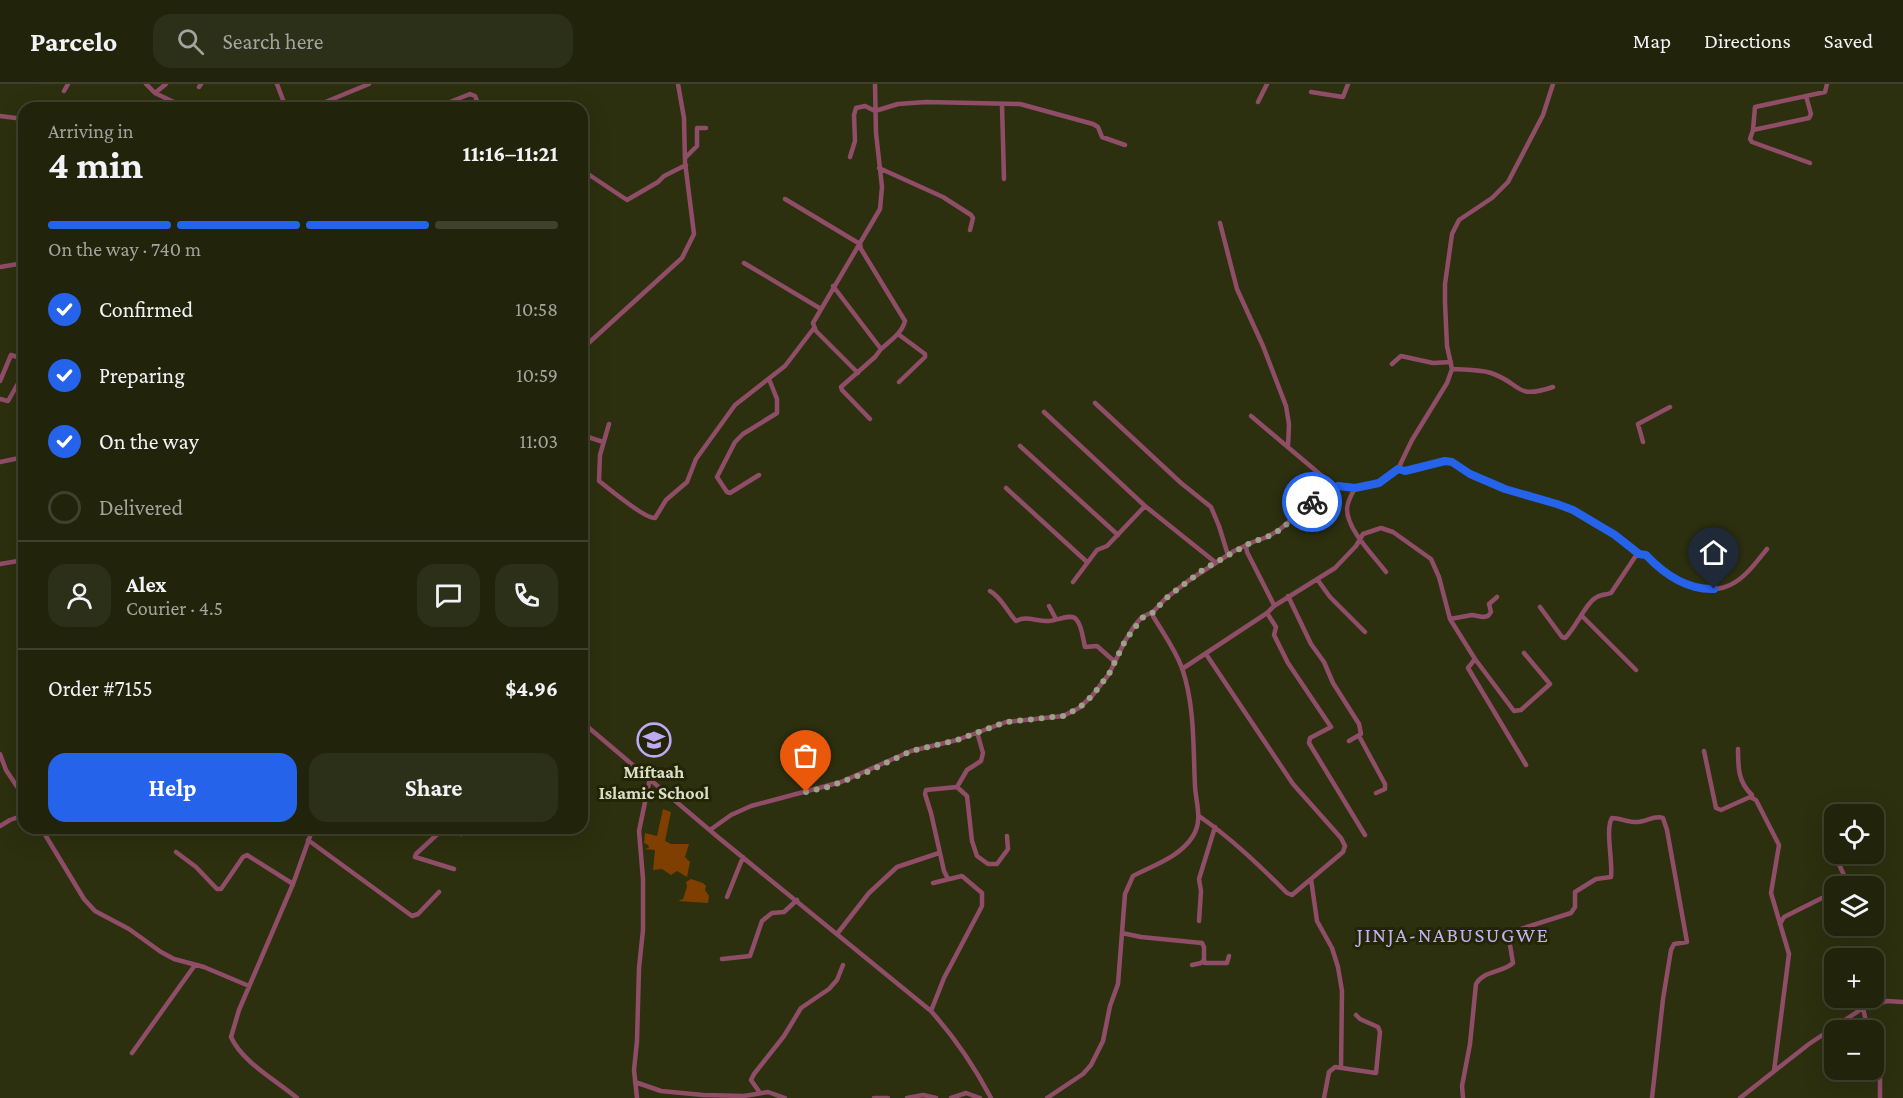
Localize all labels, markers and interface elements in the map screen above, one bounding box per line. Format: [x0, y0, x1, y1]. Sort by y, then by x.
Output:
search box [153, 14, 573, 68]
icon: search [174, 25, 207, 58]
text: Parcelo [30, 26, 117, 57]
text: Search here [222, 29, 323, 54]
text: Map [1633, 29, 1671, 53]
text: Directions [1704, 29, 1791, 53]
text: Saved [1824, 29, 1873, 53]
text: Arriving in [48, 120, 133, 142]
text: 11:16–11:21 [462, 141, 558, 166]
text: 4 min [48, 143, 143, 186]
text: On the way · 740 m [48, 238, 201, 260]
icon: check [48, 293, 81, 326]
text: Confirmed [99, 297, 193, 322]
text: 10:58 [515, 298, 558, 320]
icon: check [48, 359, 81, 392]
text: Preparing [99, 363, 185, 388]
text: 10:59 [516, 364, 558, 386]
icon: check [48, 425, 81, 458]
text: On the way [99, 429, 199, 454]
text: 11:03 [520, 430, 558, 452]
courier [1282, 472, 1342, 532]
icon: bike [1296, 486, 1329, 519]
text: Delivered [99, 495, 183, 520]
pin [1688, 527, 1739, 589]
icon: home [1697, 536, 1730, 569]
button: person [48, 564, 111, 627]
button: chat [417, 564, 480, 627]
button: phone [495, 564, 558, 627]
text: Alex [126, 572, 167, 597]
text: Courier · 4.5 [126, 597, 223, 619]
text: Order #7155 [48, 676, 153, 701]
text: $4.96 [505, 676, 558, 701]
school or university icon: Miftaah Islamic School [636, 722, 672, 758]
pin [780, 730, 831, 792]
icon: bag [789, 739, 822, 772]
button: Help [48, 753, 297, 822]
button: Share [309, 753, 558, 822]
place label: Miftaah Islamic School [599, 762, 709, 803]
map controls [1824, 804, 1884, 1080]
button: locate [1824, 804, 1884, 864]
button: layers [1824, 876, 1884, 936]
district label: JINJA-NABUSUGWE [1355, 923, 1549, 947]
button: + [1824, 948, 1884, 1008]
button: − [1824, 1020, 1884, 1080]

